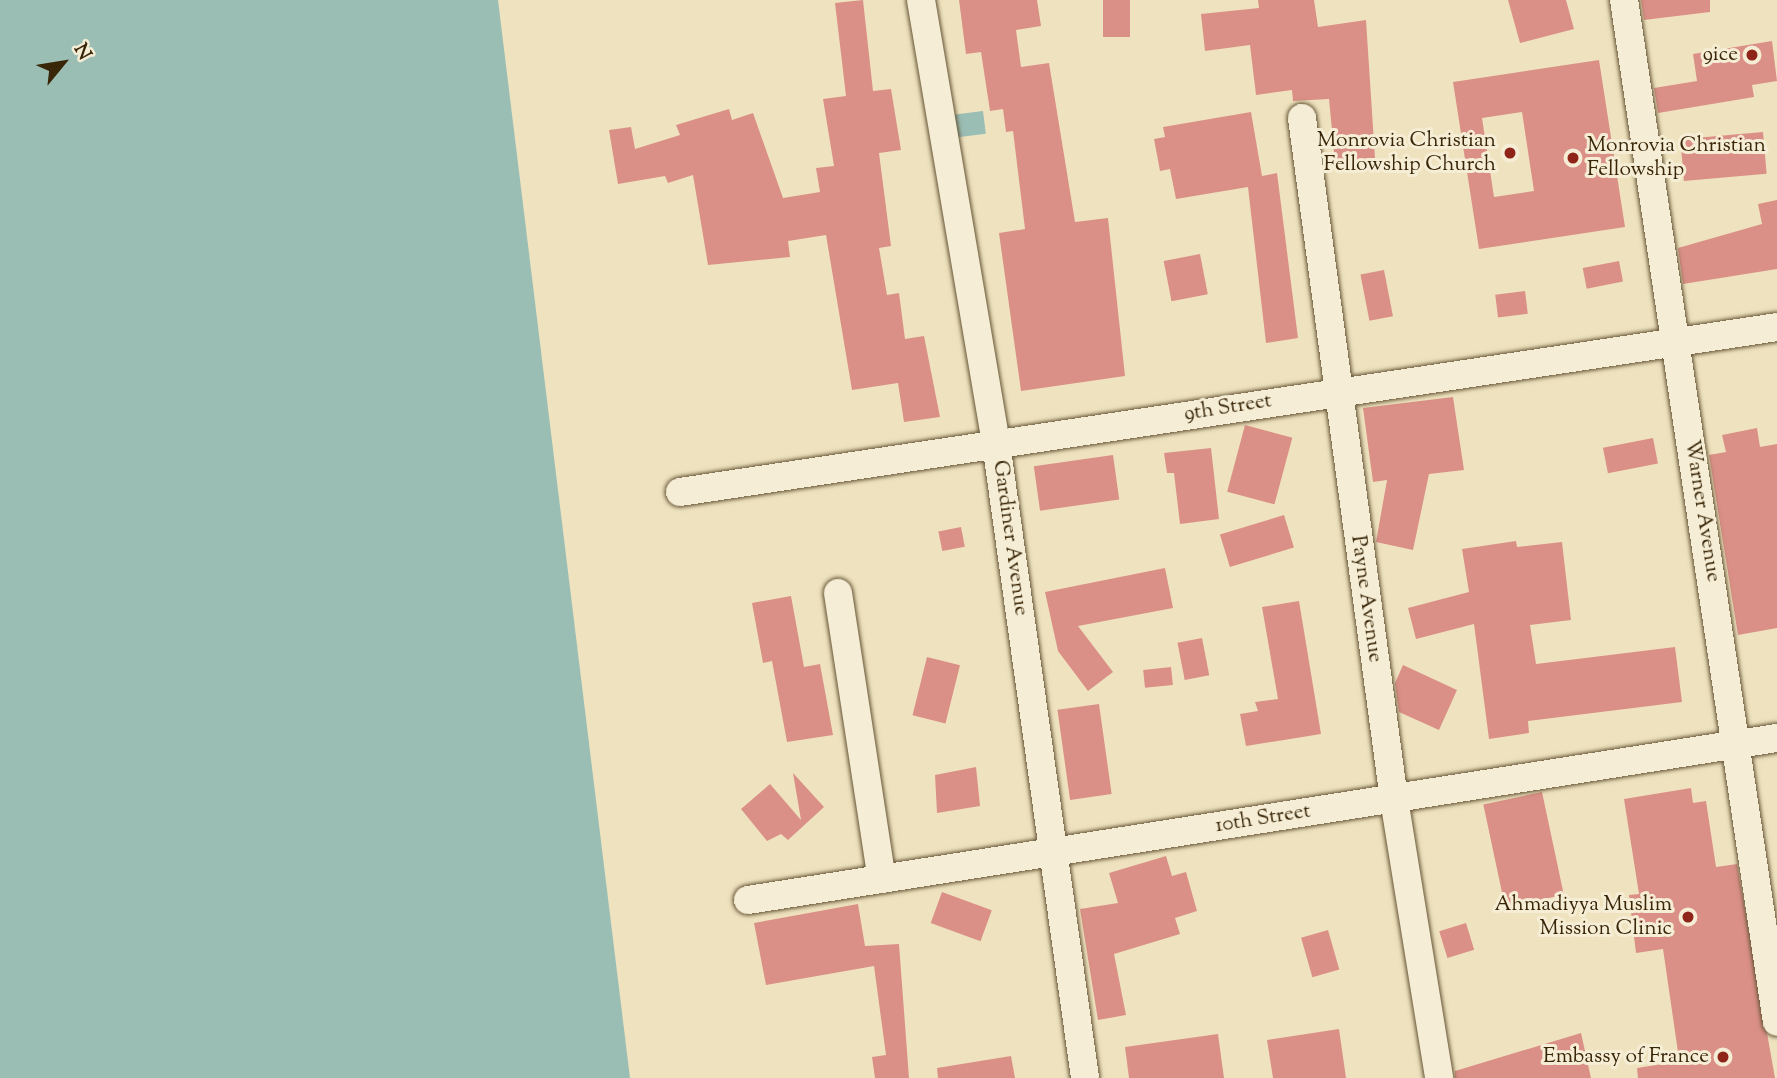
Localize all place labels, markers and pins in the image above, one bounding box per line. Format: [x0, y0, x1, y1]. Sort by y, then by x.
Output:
place label: 9ice [1703, 42, 1738, 68]
marker: 9ice [1744, 47, 1760, 63]
place label: Monrovia Christian Fellowship Church [1317, 128, 1496, 178]
place label: Monrovia Christian Fellowship [1587, 133, 1766, 183]
marker: Monrovia Christian Fellowship Church [1502, 145, 1518, 161]
marker: Monrovia Christian Fellowship [1565, 150, 1581, 166]
place label: Ahmadiyya Muslim Mission Clinic [1495, 892, 1672, 942]
marker: Ahmadiyya Muslim Mission Clinic [1678, 907, 1698, 927]
place label: Embassy of France [1543, 1044, 1709, 1070]
marker: Embassy of France [1715, 1049, 1731, 1065]

